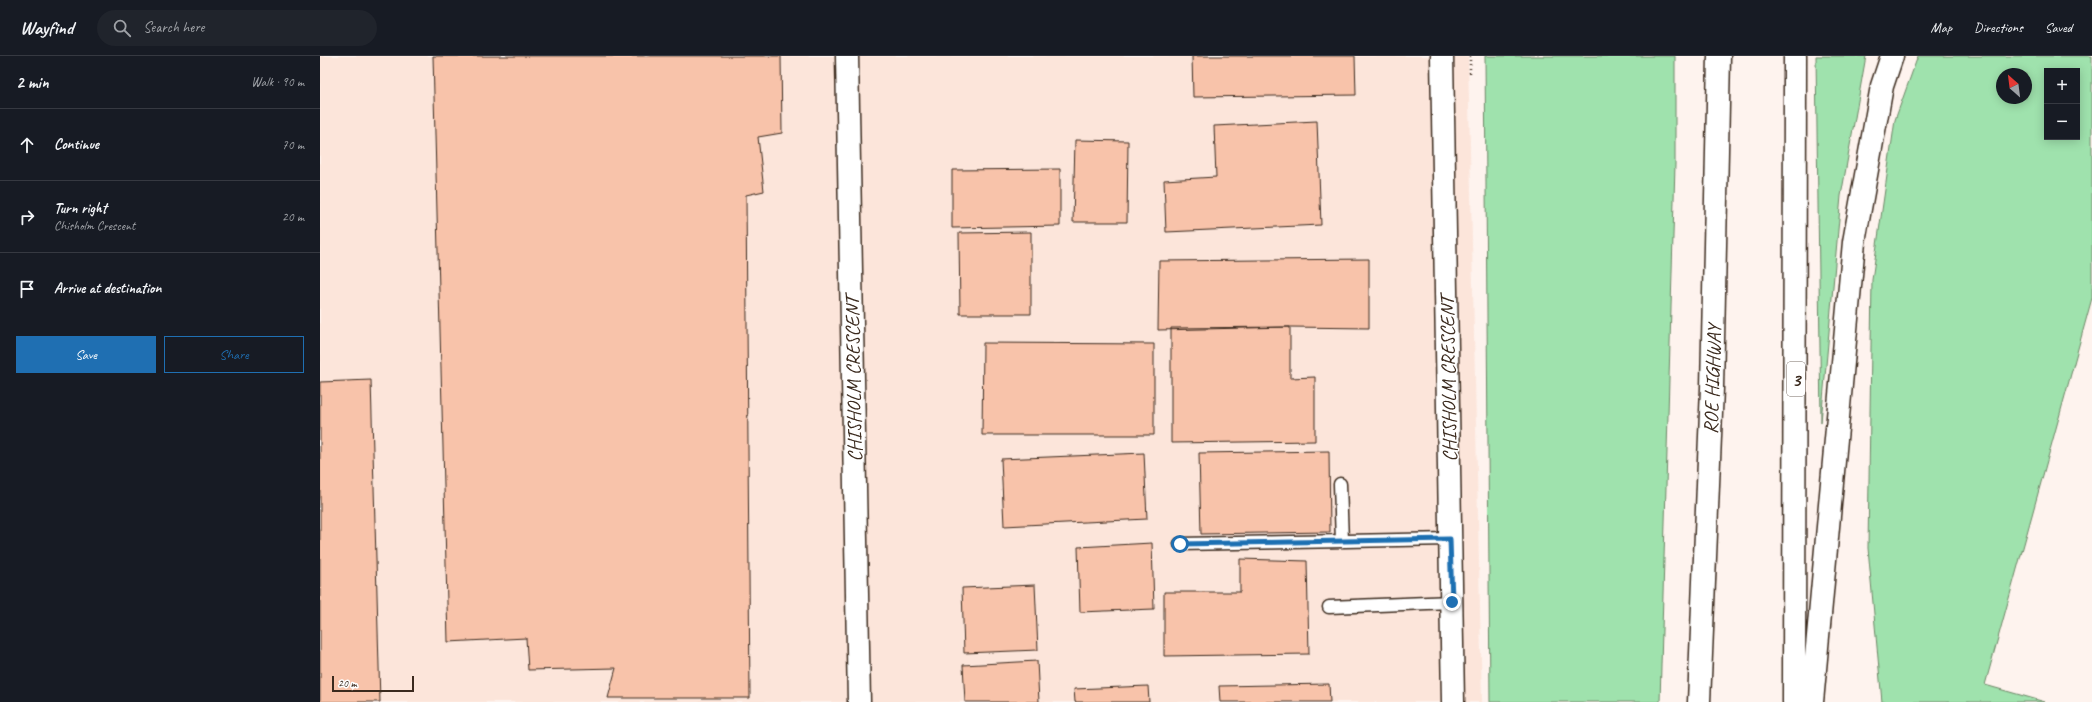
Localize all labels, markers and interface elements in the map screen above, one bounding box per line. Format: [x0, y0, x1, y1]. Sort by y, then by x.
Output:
search box [97, 10, 377, 46]
text: Wayfind [20, 16, 73, 40]
icon: search [111, 17, 133, 39]
text: Search here [143, 18, 204, 37]
text: Map [1931, 19, 1952, 36]
text: Directions [1974, 19, 2023, 36]
text: Saved [2045, 19, 2072, 36]
north arrow [1996, 68, 2032, 104]
map controls [2044, 68, 2080, 140]
button: + [2044, 68, 2080, 104]
text: 2 min [16, 72, 49, 93]
text: Walk · 90 m [251, 74, 304, 90]
button: − [2044, 104, 2080, 140]
icon: ahead [16, 134, 38, 156]
text: Continue [54, 135, 99, 154]
text: 70 m [282, 137, 304, 153]
text: Turn right [54, 199, 107, 218]
icon: right [16, 206, 38, 228]
text: 20 m [282, 209, 304, 225]
text: Chisholm Crescent [54, 218, 135, 234]
icon: arrive [16, 278, 38, 300]
text: Arrive at destination [54, 279, 161, 298]
street label: CHISHOLM CRESCENT [839, 291, 867, 462]
street label: CHISHOLM CRESCENT [1434, 291, 1462, 462]
street label: ROE HIGHWAY [1698, 321, 1727, 434]
button: Save [16, 336, 156, 373]
button: Share [164, 336, 304, 373]
road number: 3 [1787, 362, 1805, 396]
route start [1171, 535, 1189, 553]
route end [1443, 593, 1461, 611]
scale bar [332, 674, 414, 693]
text: 20 m [338, 676, 357, 690]

